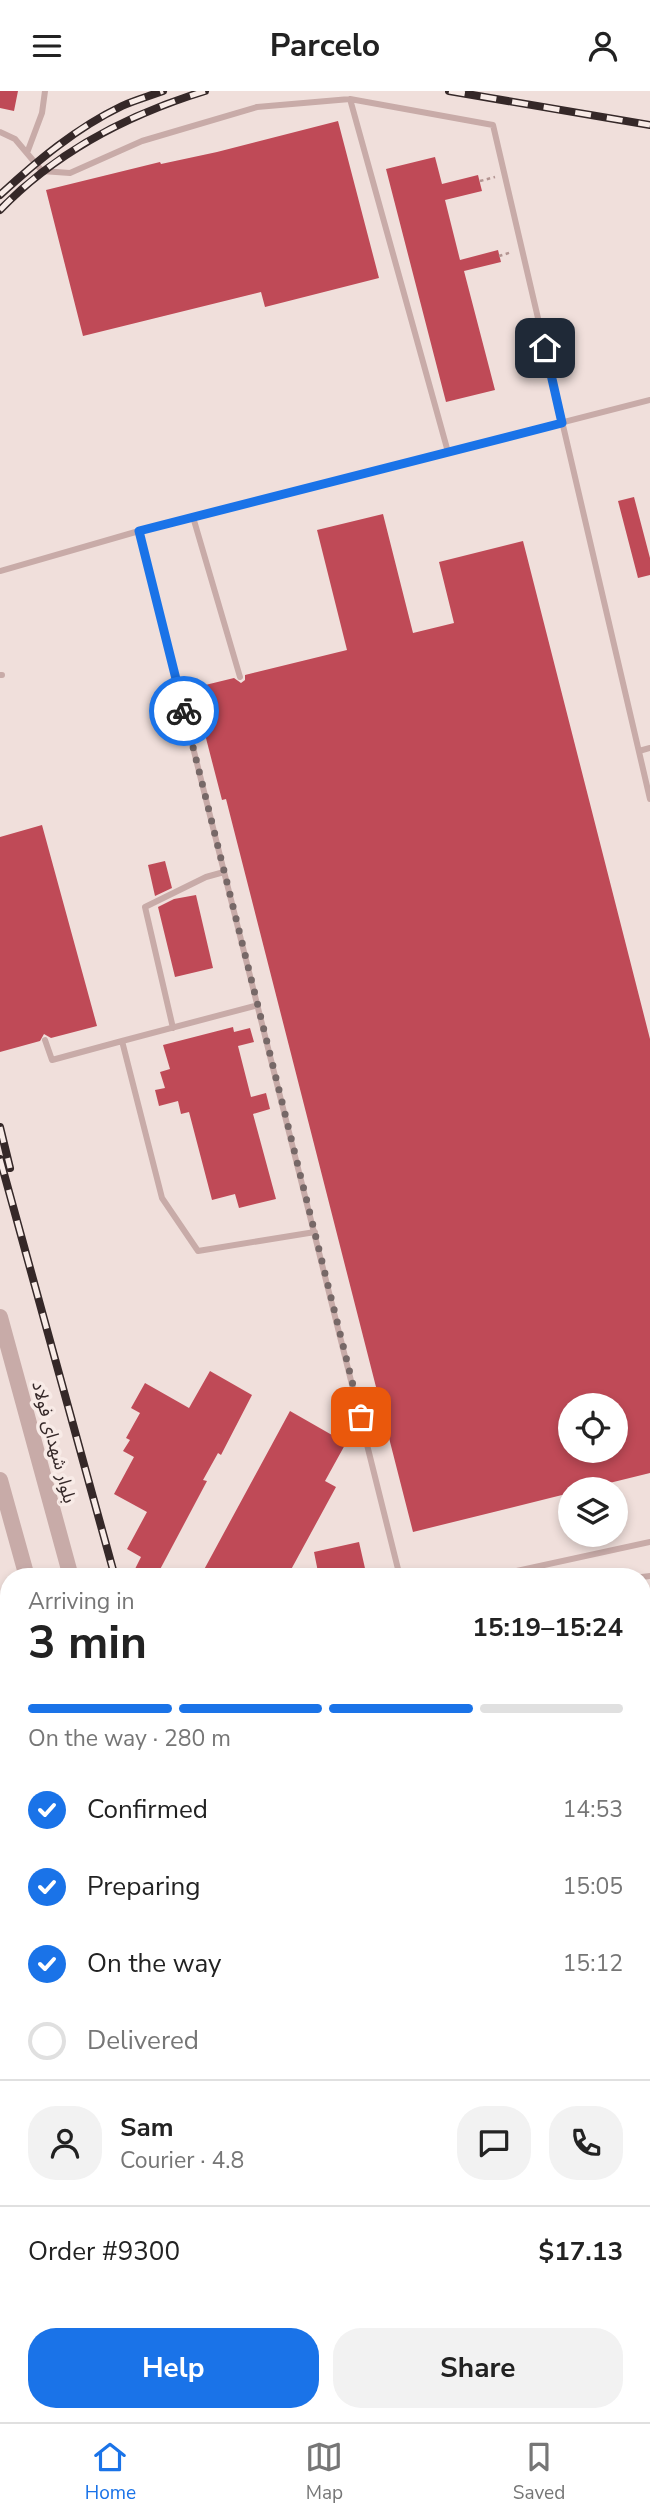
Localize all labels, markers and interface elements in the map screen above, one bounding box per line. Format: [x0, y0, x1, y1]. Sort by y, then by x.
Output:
text: Parcelo [270, 24, 380, 67]
icon: menu [28, 27, 66, 65]
icon: person [584, 27, 622, 65]
pin [515, 318, 575, 378]
icon: home [526, 329, 564, 367]
courier [149, 676, 219, 746]
icon: bike [165, 692, 203, 730]
street label: بلوار شهدای فولاد [26, 1378, 82, 1506]
pin [331, 1387, 391, 1447]
map controls [558, 1393, 628, 1547]
button: locate [558, 1393, 628, 1463]
icon: bag [342, 1398, 380, 1436]
button: layers [558, 1477, 628, 1547]
text: Arriving in [28, 1586, 135, 1617]
text: 15:19–15:24 [472, 1610, 623, 1645]
text: 3 min [28, 1611, 147, 1674]
text: On the way · 280 m [28, 1723, 231, 1754]
icon: check [28, 1791, 66, 1829]
text: Confirmed [87, 1792, 208, 1827]
text: 14:53 [563, 1794, 623, 1825]
icon: check [28, 1868, 66, 1906]
text: Preparing [87, 1869, 200, 1904]
text: 15:05 [563, 1871, 623, 1902]
icon: check [28, 1945, 66, 1983]
text: On the way [87, 1946, 221, 1981]
text: 15:12 [563, 1948, 623, 1979]
text: Delivered [87, 2023, 199, 2058]
button: person [28, 2106, 102, 2180]
button: chat [457, 2106, 531, 2180]
button: phone [549, 2106, 623, 2180]
text: Sam [120, 2110, 173, 2145]
text: Courier · 4.8 [120, 2145, 244, 2176]
text: Order #9300 [28, 2234, 180, 2269]
text: $17.13 [539, 2234, 623, 2269]
button: Help [28, 2328, 319, 2408]
button: Share [333, 2328, 623, 2408]
tab: Home [85, 2438, 136, 2506]
tab: Map [305, 2438, 343, 2506]
tab: Saved [513, 2438, 565, 2506]

